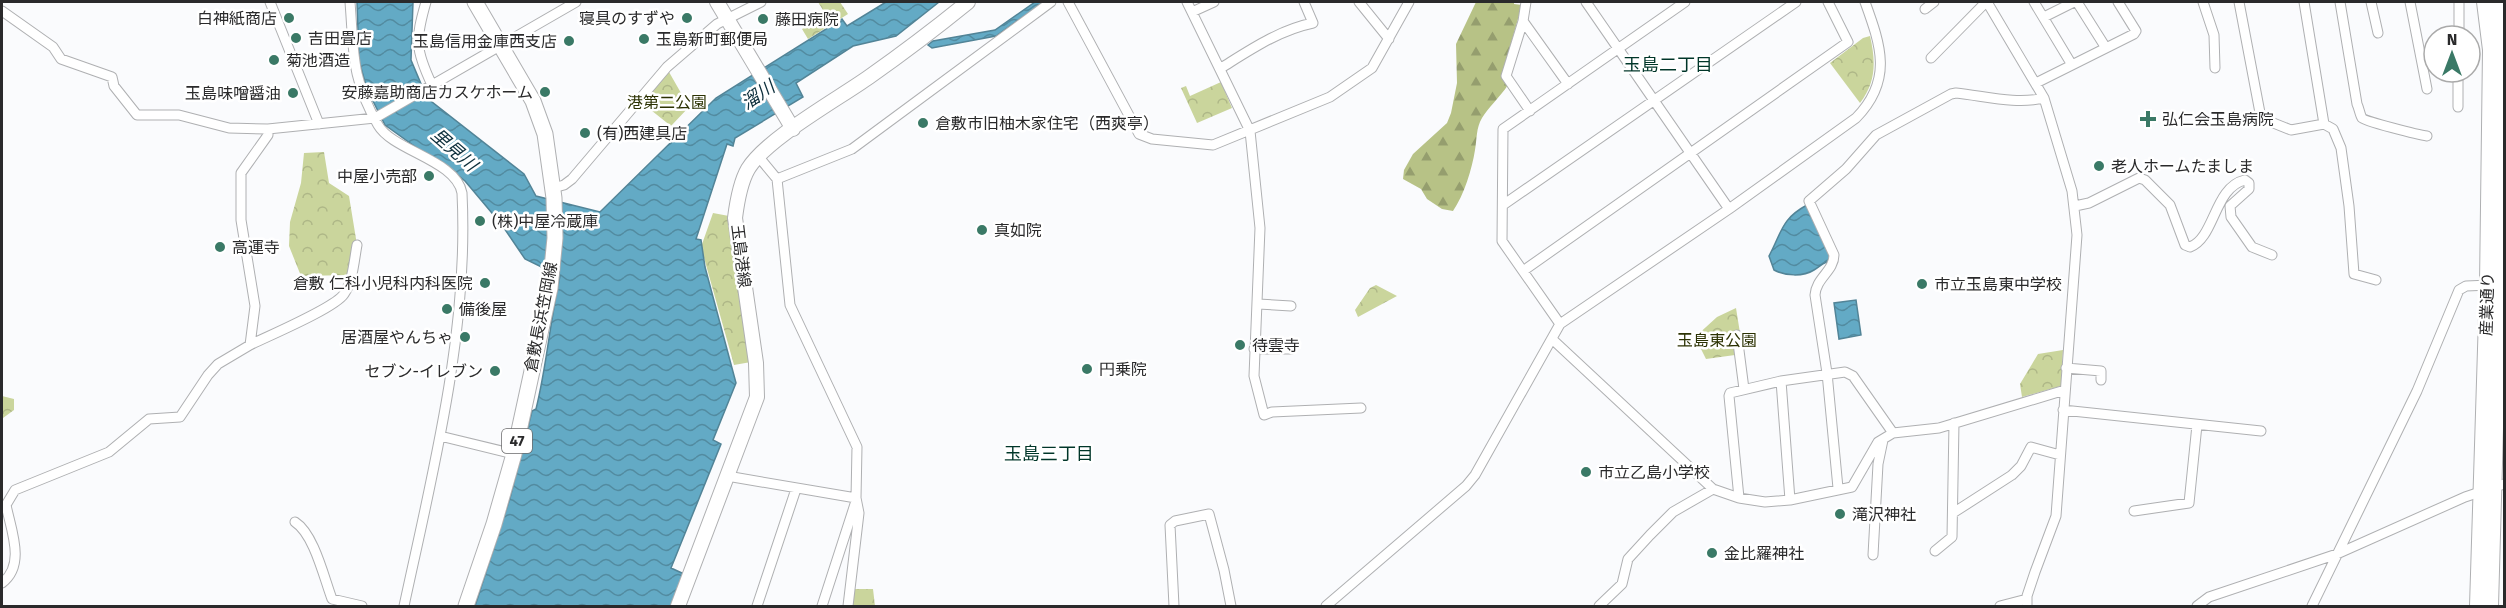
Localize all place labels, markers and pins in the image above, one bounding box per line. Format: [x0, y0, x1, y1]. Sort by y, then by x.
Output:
place label: 白神紙商店 [197, 9, 277, 28]
place label: 寝具のすずや [579, 9, 675, 28]
place label: 藤田病院 [775, 10, 839, 29]
marker: 白神紙商店 [282, 11, 296, 25]
marker: 寝具のすずや [680, 11, 694, 25]
marker: 藤田病院 [756, 12, 770, 26]
place label: 吉田畳店 [308, 29, 372, 48]
place label: 玉島新町郵便局 [656, 30, 768, 49]
marker: 吉田畳店 [289, 31, 303, 45]
place label: 玉島信用金庫西支店 [413, 32, 557, 51]
marker: 玉島新町郵便局 [637, 32, 651, 46]
marker: 玉島信用金庫西支店 [562, 34, 576, 48]
place label: 菊池酒造 [286, 51, 350, 70]
marker: 菊池酒造 [267, 53, 281, 67]
place label: 安藤嘉助商店カスケホーム [341, 83, 533, 102]
place label: 玉島味噌醤油 [185, 84, 281, 103]
marker: 安藤嘉助商店カスケホーム [538, 85, 552, 99]
marker: 玉島味噌醤油 [286, 86, 300, 100]
marker: 弘仁会玉島病院 [2139, 110, 2157, 128]
place label: 弘仁会玉島病院 [2162, 110, 2274, 129]
place label: 倉敷市旧柚木家住宅（西爽亭） [935, 114, 1159, 133]
marker: 倉敷市旧柚木家住宅（西爽亭） [916, 116, 930, 130]
place label: (有)西建具店 [597, 124, 687, 143]
marker: (有)西建具店 [578, 126, 592, 140]
place label: 老人ホームたましま [2111, 157, 2254, 176]
marker: 老人ホームたましま [2092, 159, 2106, 173]
place label: 中屋小売部 [337, 167, 417, 186]
marker: 中屋小売部 [422, 169, 436, 183]
place label: (株)中屋冷蔵庫 [492, 212, 598, 231]
marker: (株)中屋冷蔵庫 [473, 214, 487, 228]
place label: 真如院 [994, 221, 1042, 240]
marker: 真如院 [975, 223, 989, 237]
place label: 高運寺 [232, 238, 280, 257]
marker: 高運寺 [213, 240, 227, 254]
place label: 倉敷 仁科小児科内科医院 [293, 274, 473, 293]
place label: 市立玉島東中学校 [1934, 275, 2062, 294]
marker: 倉敷 仁科小児科内科医院 [478, 276, 492, 290]
marker: 市立玉島東中学校 [1915, 277, 1929, 291]
place label: 備後屋 [459, 300, 507, 319]
marker: 備後屋 [440, 302, 454, 316]
place label: 居酒屋やんちゃ [341, 328, 453, 347]
marker: 居酒屋やんちゃ [458, 330, 472, 344]
place label: 待雲寺 [1252, 336, 1300, 355]
marker: 待雲寺 [1233, 338, 1247, 352]
place label: 円乗院 [1099, 360, 1147, 379]
place label: セブン-イレブン [365, 362, 483, 381]
marker: 円乗院 [1080, 362, 1094, 376]
marker: セブン-イレブン [488, 364, 502, 378]
place label: 市立乙島小学校 [1598, 463, 1710, 482]
marker: 市立乙島小学校 [1579, 465, 1593, 479]
place label: 滝沢神社 [1852, 505, 1916, 524]
marker: 滝沢神社 [1833, 507, 1847, 521]
place label: 金比羅神社 [1724, 544, 1804, 563]
marker: 金比羅神社 [1705, 546, 1719, 560]

